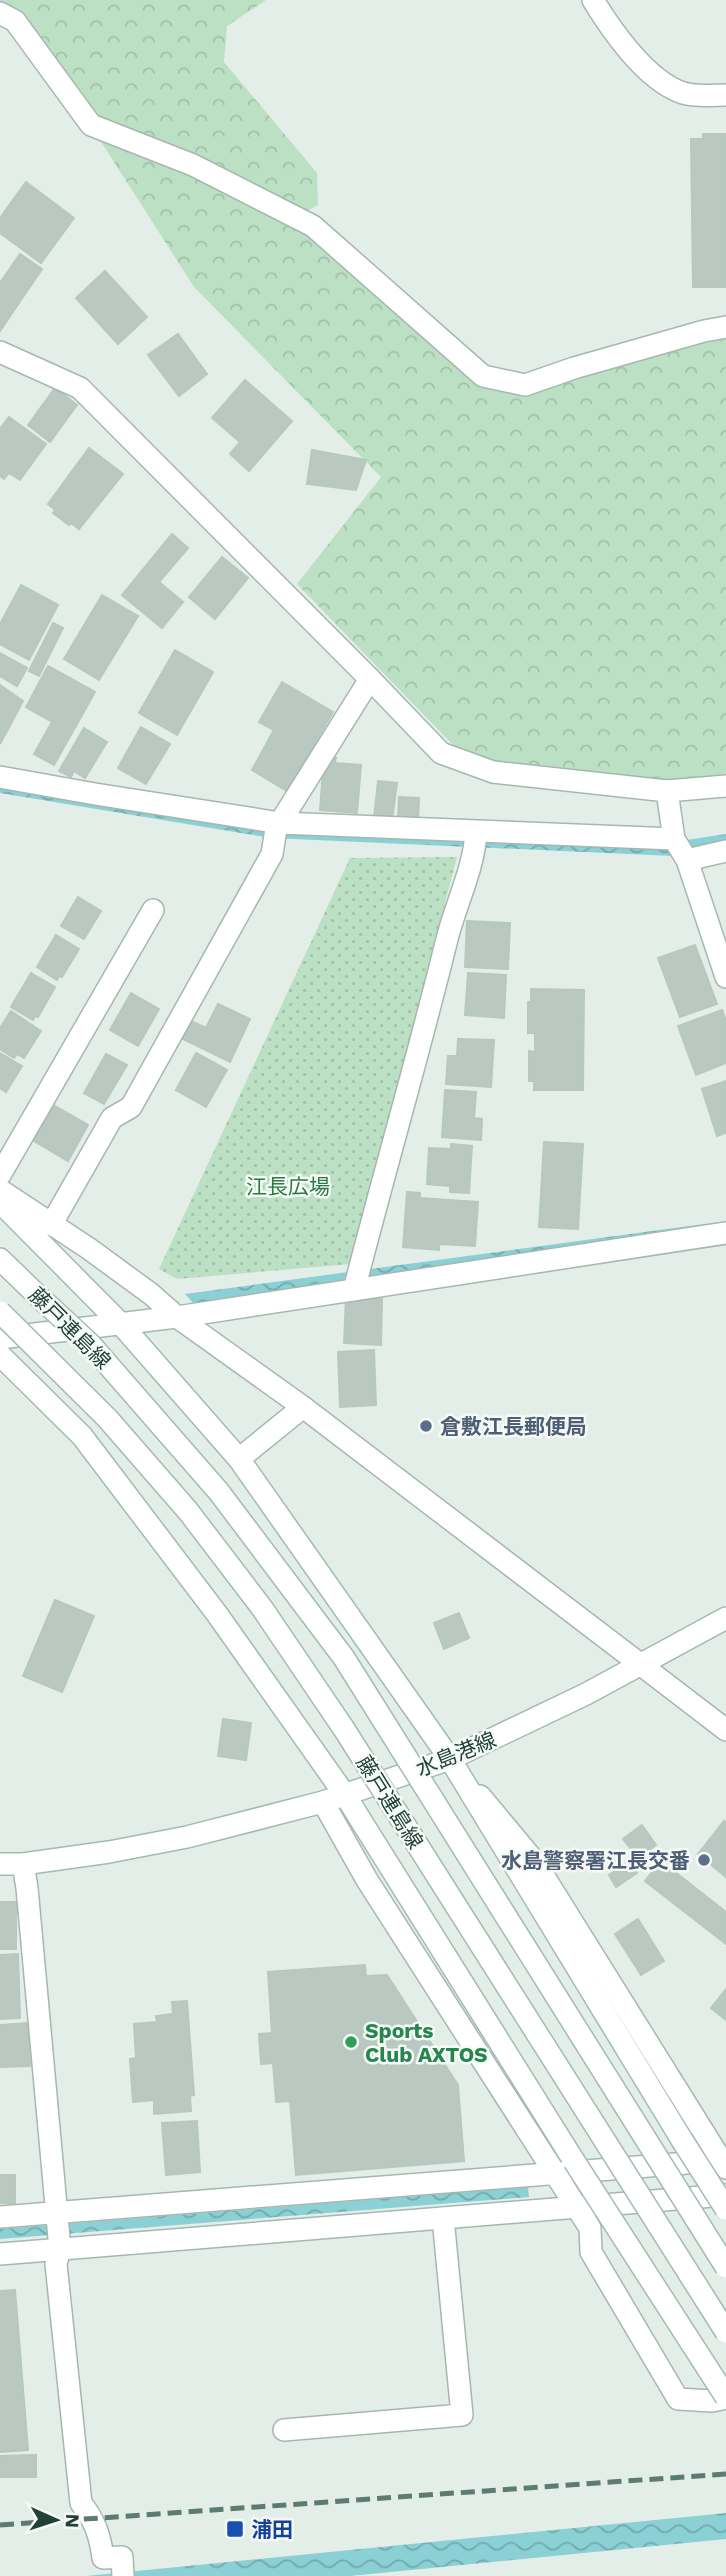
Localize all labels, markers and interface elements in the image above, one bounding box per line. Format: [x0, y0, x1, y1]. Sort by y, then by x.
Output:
park label: 江長広場 [246, 1174, 330, 1199]
street label: 藤戸連島線 [24, 1282, 116, 1374]
place label: 倉敷江長郵便局 [440, 1414, 587, 1439]
marker: 倉敷江長郵便局 [418, 1418, 434, 1434]
street label: 水島港線 [412, 1727, 500, 1781]
street label: 藤戸連島線 [352, 1751, 428, 1853]
place label: 水島警察署江長交番 [501, 1848, 690, 1873]
marker: 水島警察署江長交番 [696, 1852, 712, 1868]
place label: Sports Club AXTOS [365, 2018, 488, 2067]
marker: Sports Club AXTOS [343, 2034, 359, 2050]
north arrow [21, 2485, 91, 2555]
text: N [61, 2513, 84, 2529]
place label: 浦田 [251, 2517, 293, 2542]
marker: 浦田 [225, 2519, 245, 2539]

